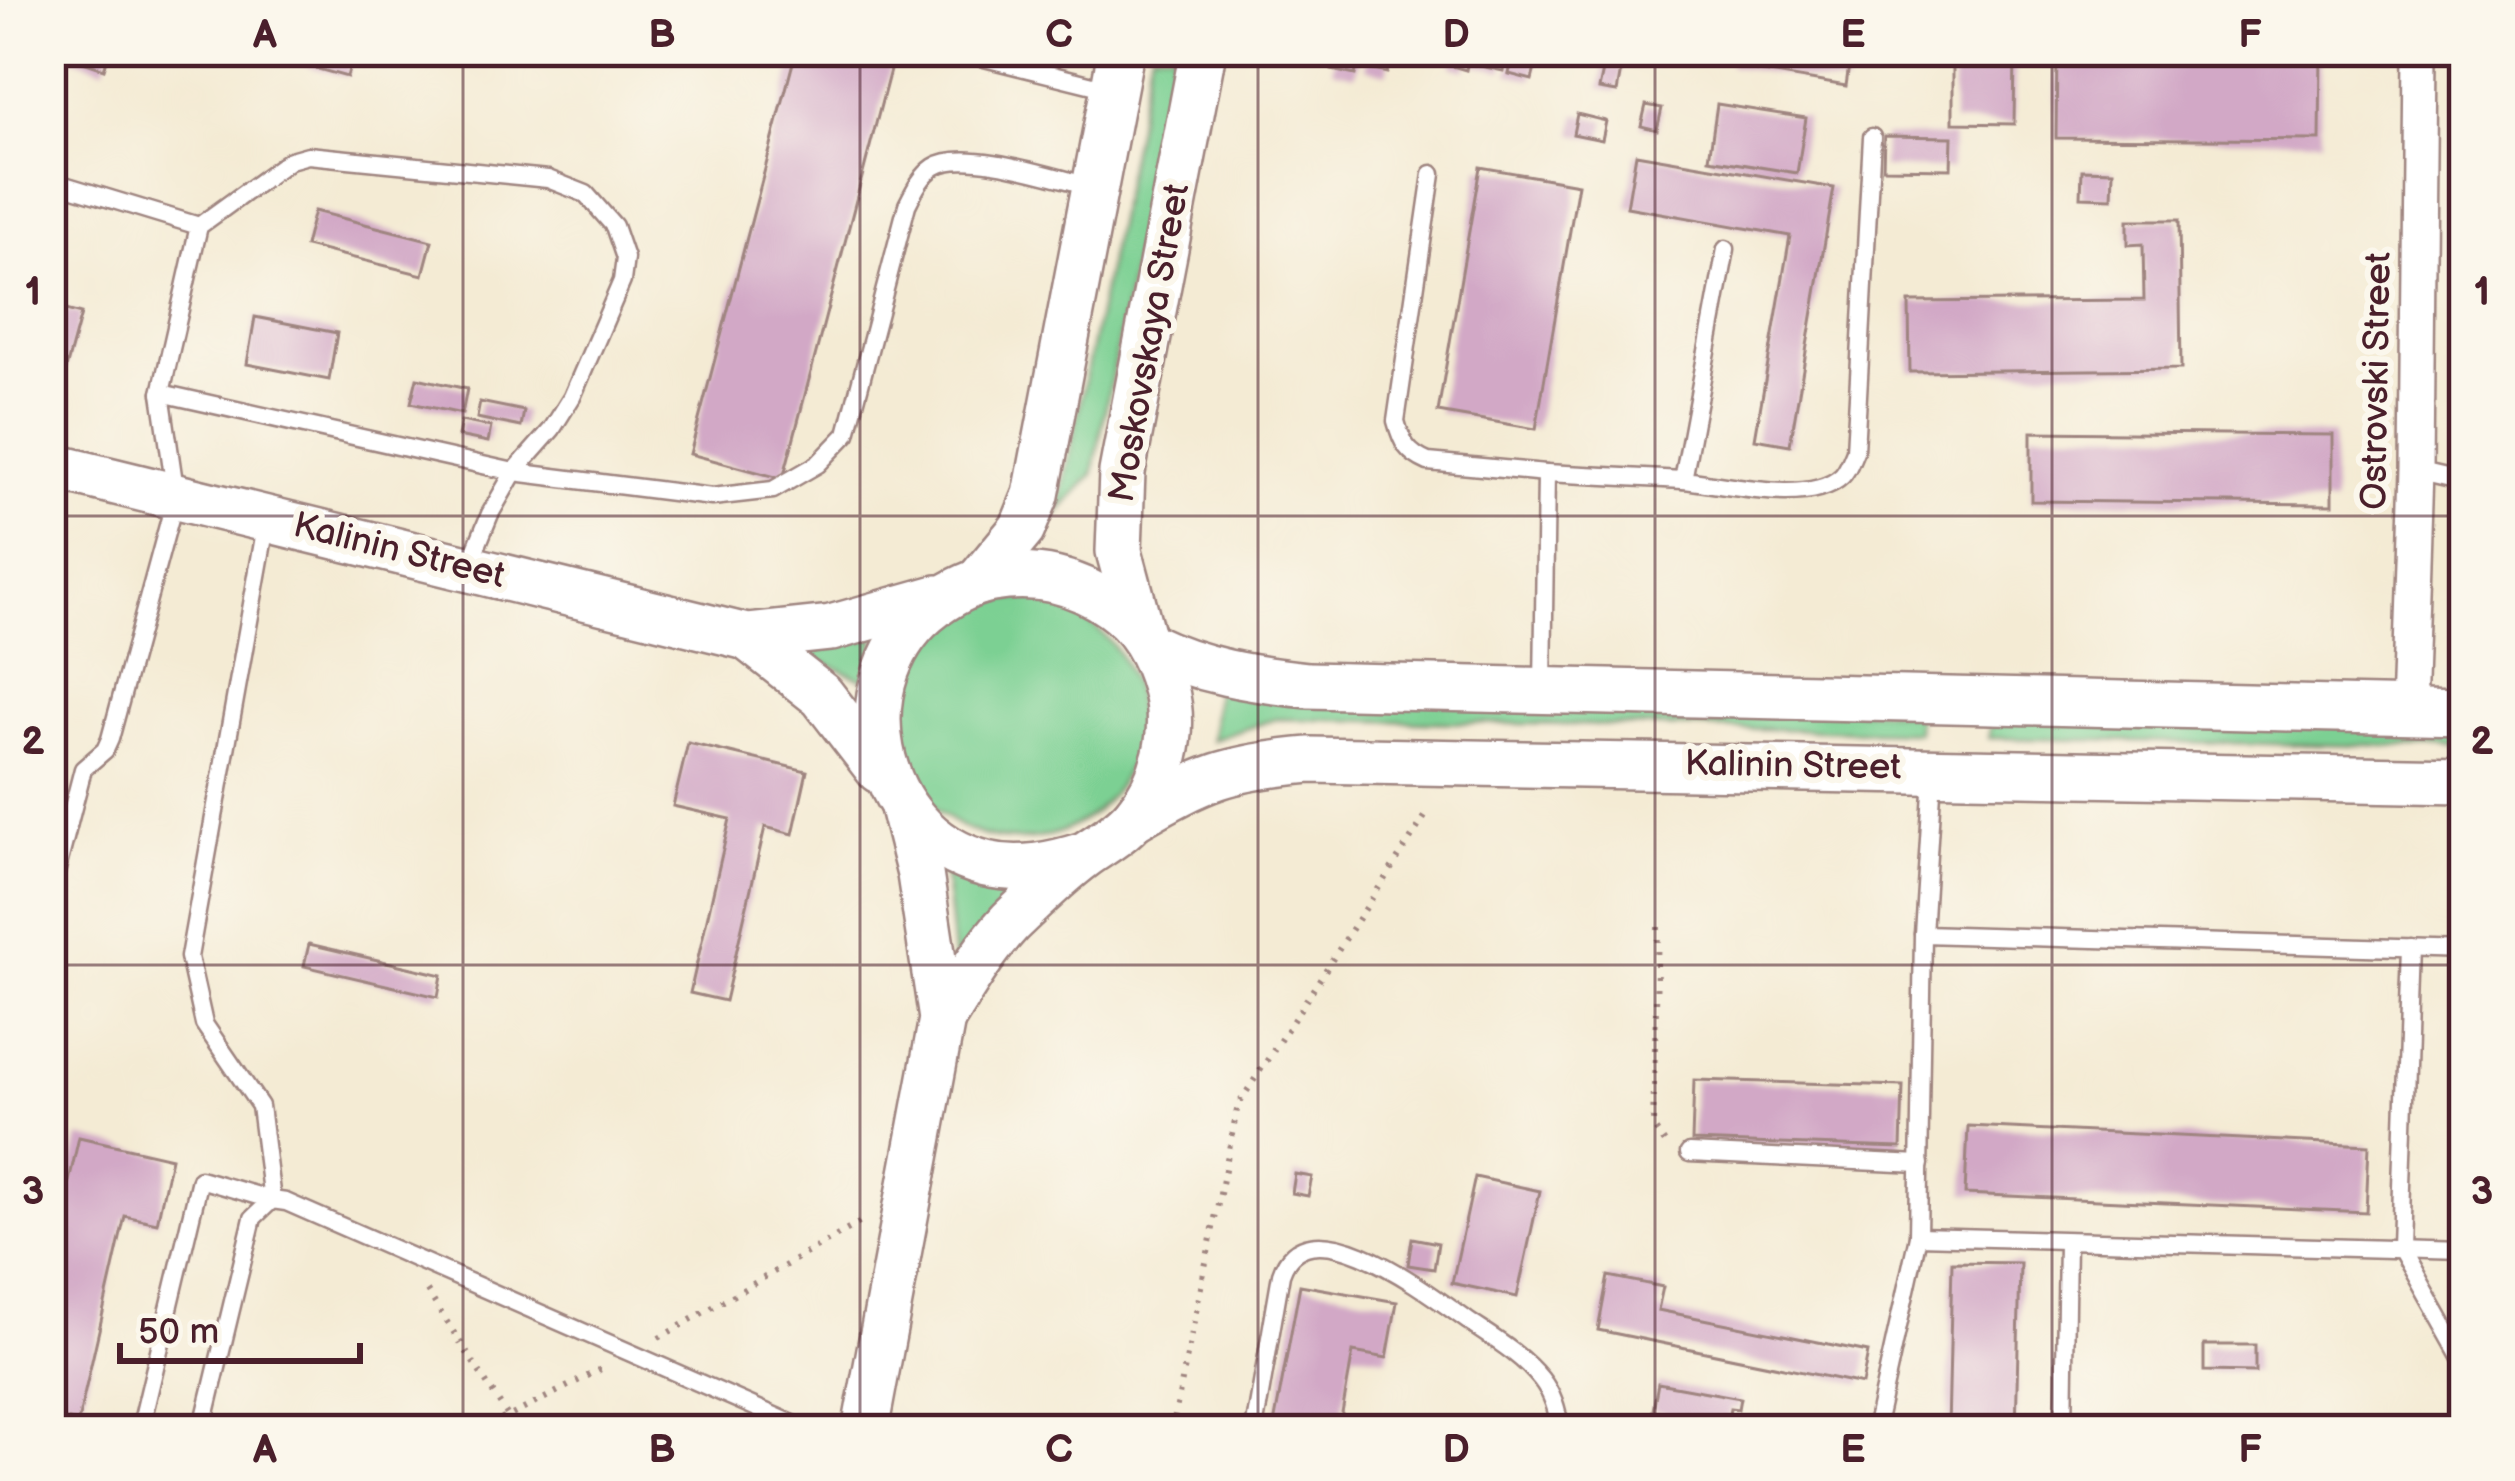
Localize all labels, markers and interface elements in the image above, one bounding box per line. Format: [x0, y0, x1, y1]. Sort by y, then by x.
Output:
text: A [252, 12, 277, 59]
text: B [648, 12, 676, 59]
text: C [1045, 12, 1073, 59]
text: D [1442, 12, 1470, 59]
text: E [1840, 12, 1866, 59]
text: F [2238, 12, 2262, 59]
street label: Moskovskaya Street [1101, 180, 1199, 506]
street label: Ostrovski Street [2353, 252, 2401, 510]
text: 1 [25, 269, 41, 316]
text: 1 [2474, 269, 2490, 316]
street label: Kalinin Street [289, 504, 509, 598]
text: 2 [21, 719, 45, 766]
text: 2 [2470, 719, 2494, 766]
street label: Kalinin Street [1684, 743, 1902, 789]
text: 3 [22, 1169, 44, 1216]
text: 3 [2471, 1169, 2493, 1216]
scale bar [120, 1289, 360, 1363]
text: 50 m [138, 1311, 219, 1354]
text: A [252, 1427, 277, 1474]
text: B [648, 1427, 676, 1474]
text: C [1045, 1427, 1073, 1474]
text: D [1442, 1427, 1470, 1474]
text: E [1840, 1427, 1866, 1474]
text: F [2238, 1427, 2262, 1474]

